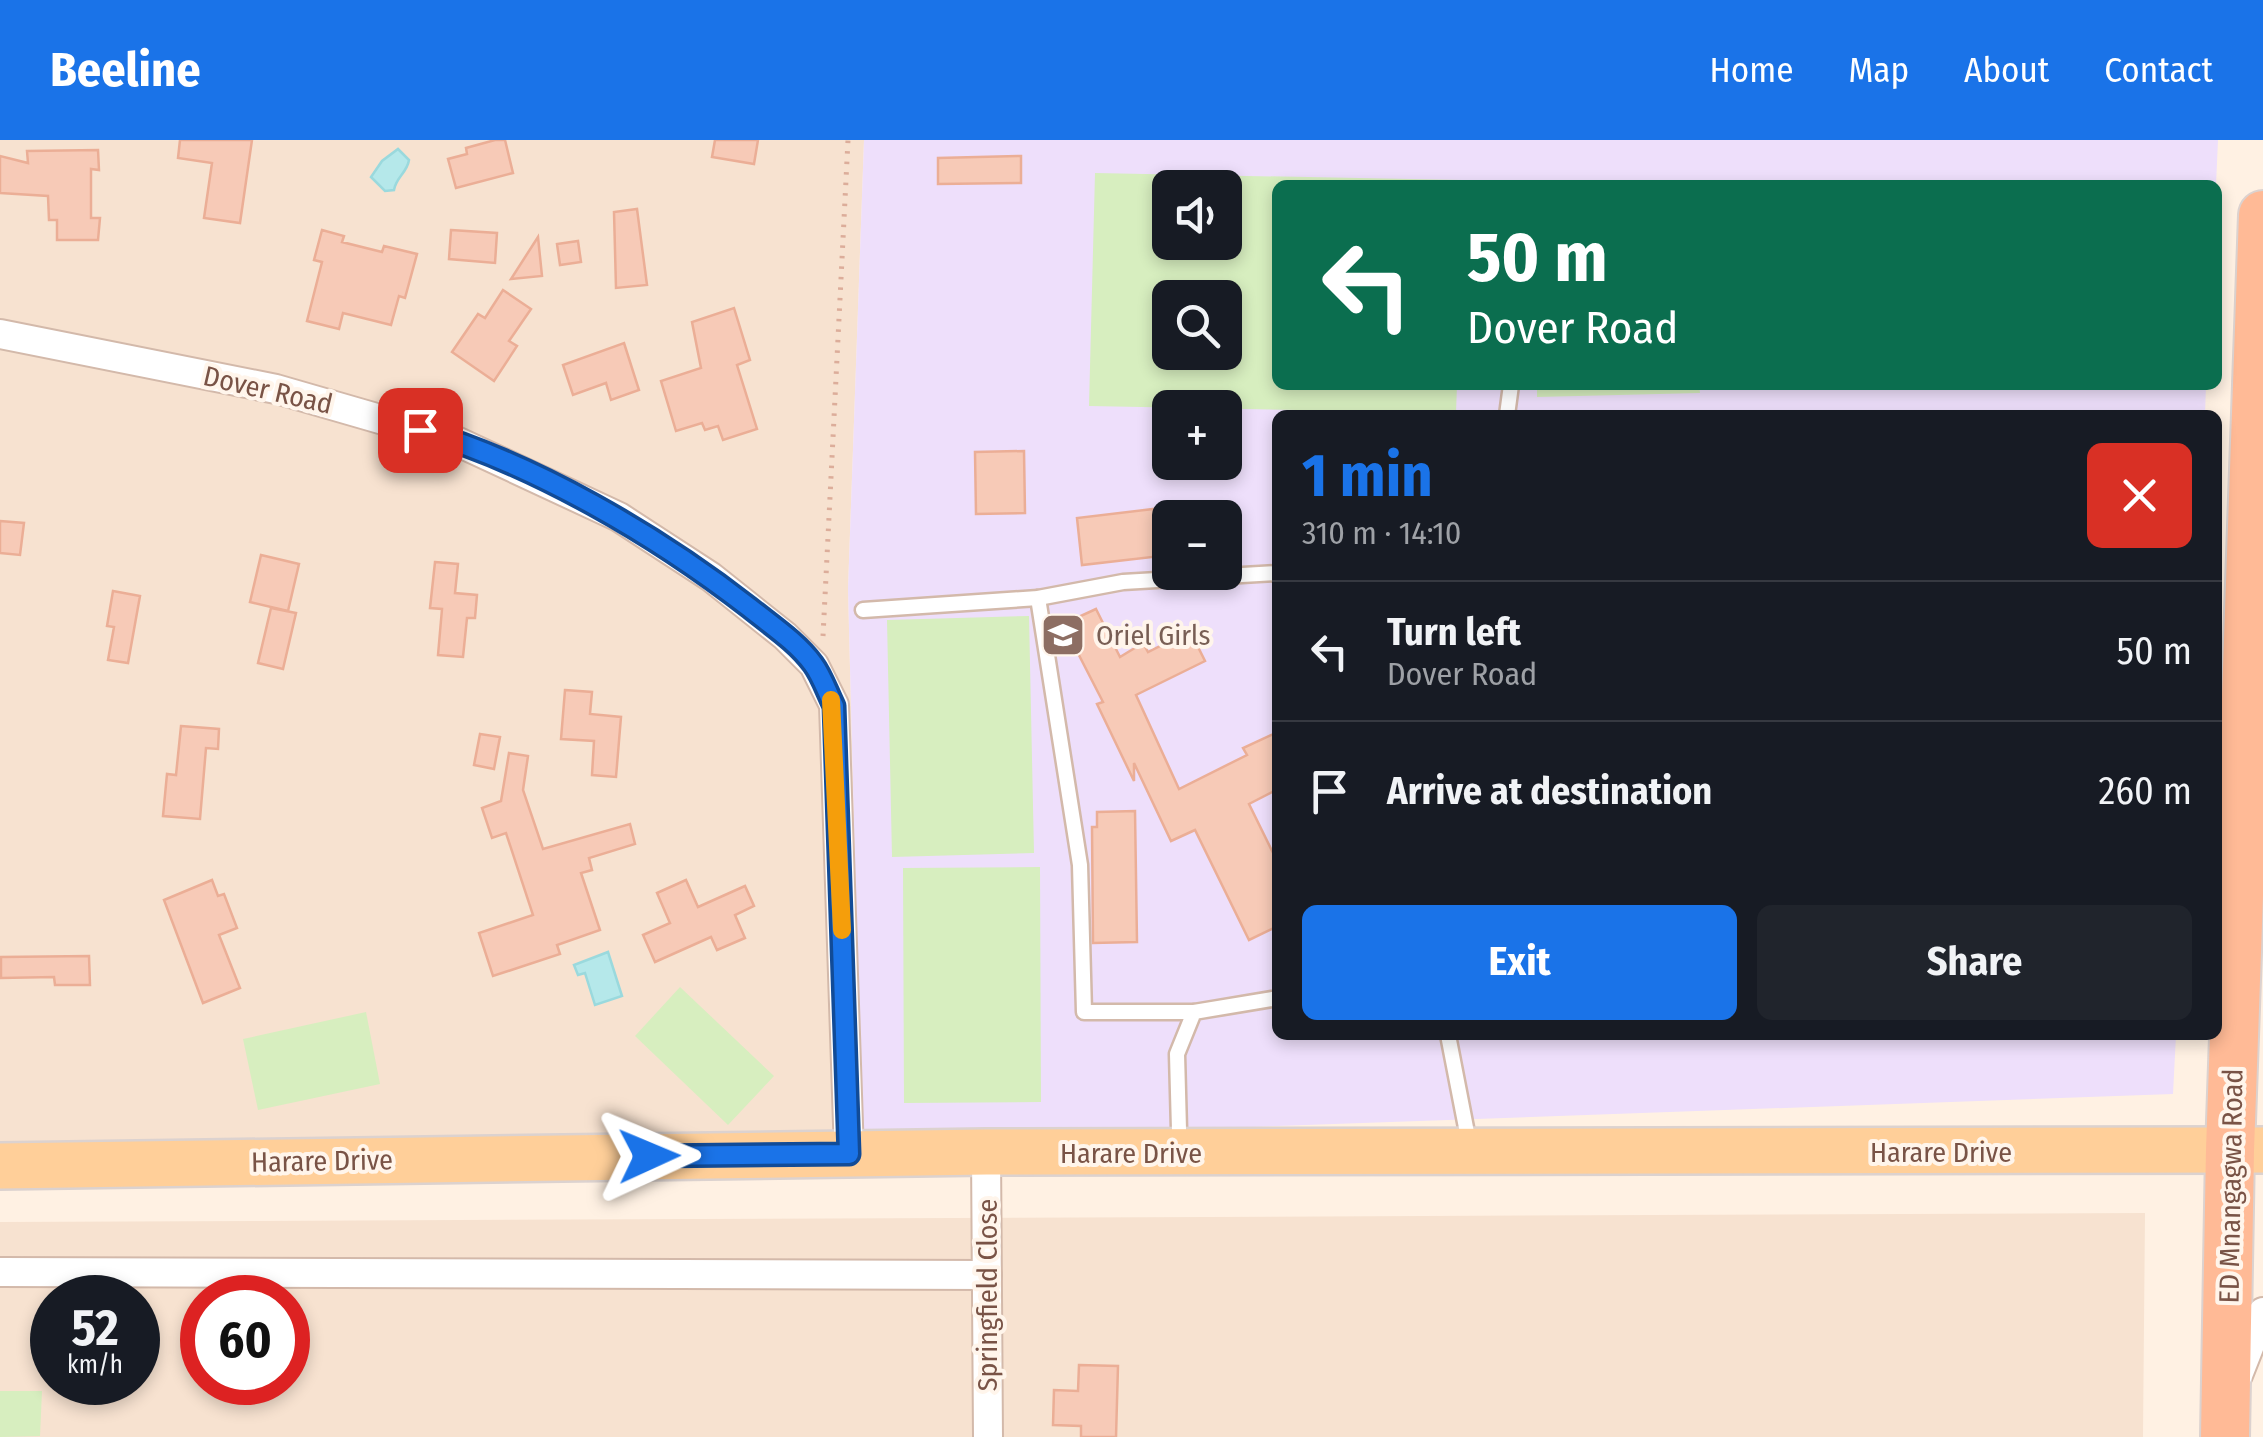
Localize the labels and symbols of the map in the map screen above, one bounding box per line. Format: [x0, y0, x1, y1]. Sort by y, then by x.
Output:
street label: Dover Road [200, 359, 336, 421]
pin [378, 388, 463, 473]
school or university icon: Oriel Girls [1040, 612, 1086, 658]
place label: Oriel Girls [1096, 619, 1210, 652]
street label: ED Mnangagwa Road [2212, 1068, 2250, 1304]
position arrow [597, 1104, 701, 1208]
street label: Harare Drive [1870, 1136, 2012, 1169]
street label: Harare Drive [1060, 1137, 1202, 1170]
street label: Harare Drive [251, 1143, 393, 1179]
street label: Springfield Close [971, 1199, 1004, 1391]
speed limit sign: 60 [180, 1275, 310, 1405]

